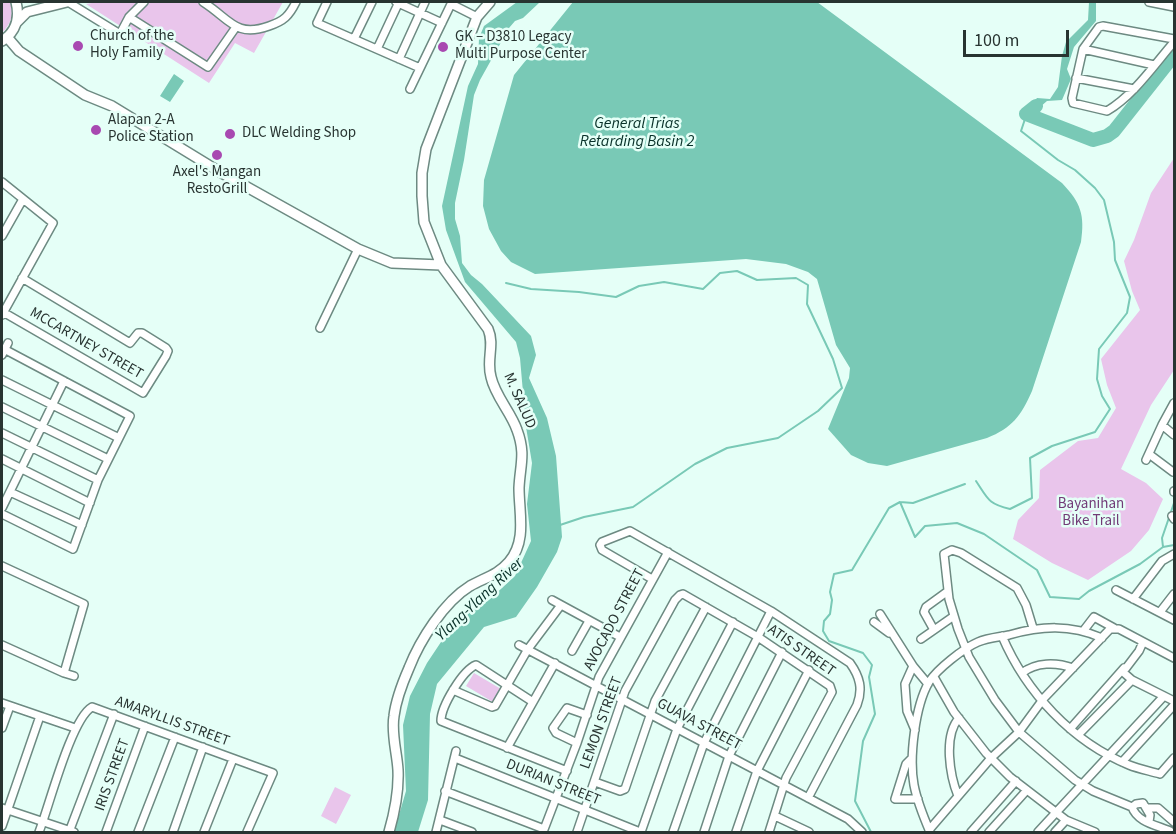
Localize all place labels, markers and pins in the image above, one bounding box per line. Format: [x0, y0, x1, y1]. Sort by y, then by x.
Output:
place label: Church of the Holy Family [90, 28, 174, 63]
place label: GK – D3810 Legacy Multi Purpose Center [455, 29, 586, 64]
marker: Church of the Holy Family [71, 39, 85, 53]
marker: GK – D3810 Legacy Multi Purpose Center [436, 40, 450, 54]
place label: Alapan 2-A Police Station [108, 112, 194, 147]
marker: Alapan 2-A Police Station [89, 123, 103, 137]
place label: DLC Welding Shop [242, 125, 356, 143]
marker: DLC Welding Shop [223, 127, 237, 141]
marker: Axel's Mangan RestoGrill [210, 148, 224, 162]
place label: Axel's Mangan RestoGrill [173, 164, 261, 199]

